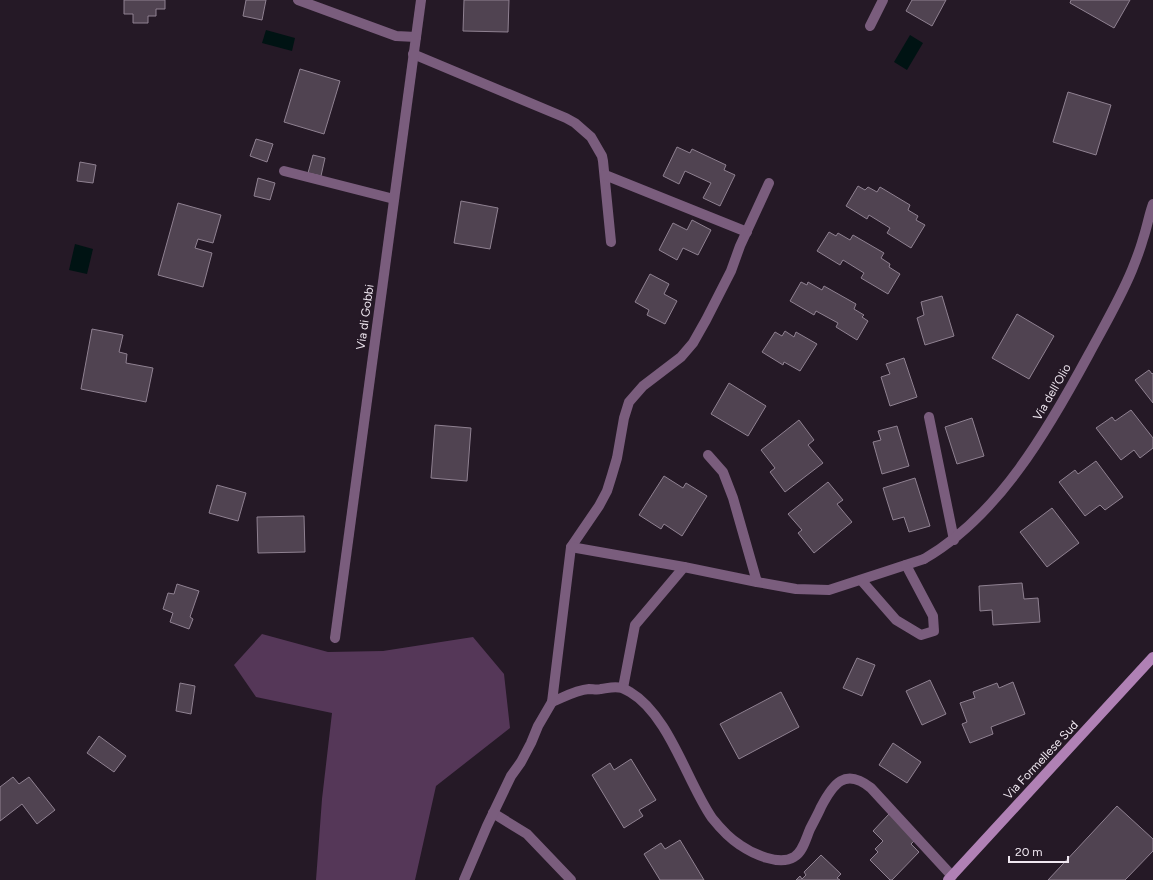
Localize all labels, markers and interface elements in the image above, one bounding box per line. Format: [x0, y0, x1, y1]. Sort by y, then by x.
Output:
street label: Via di Gobbi [353, 283, 377, 351]
street label: Via dell'Olio [1030, 361, 1074, 423]
street label: Via Formellese Sud [1001, 718, 1081, 802]
scale bar [1009, 838, 1068, 864]
text: 20 m [1015, 845, 1043, 859]

